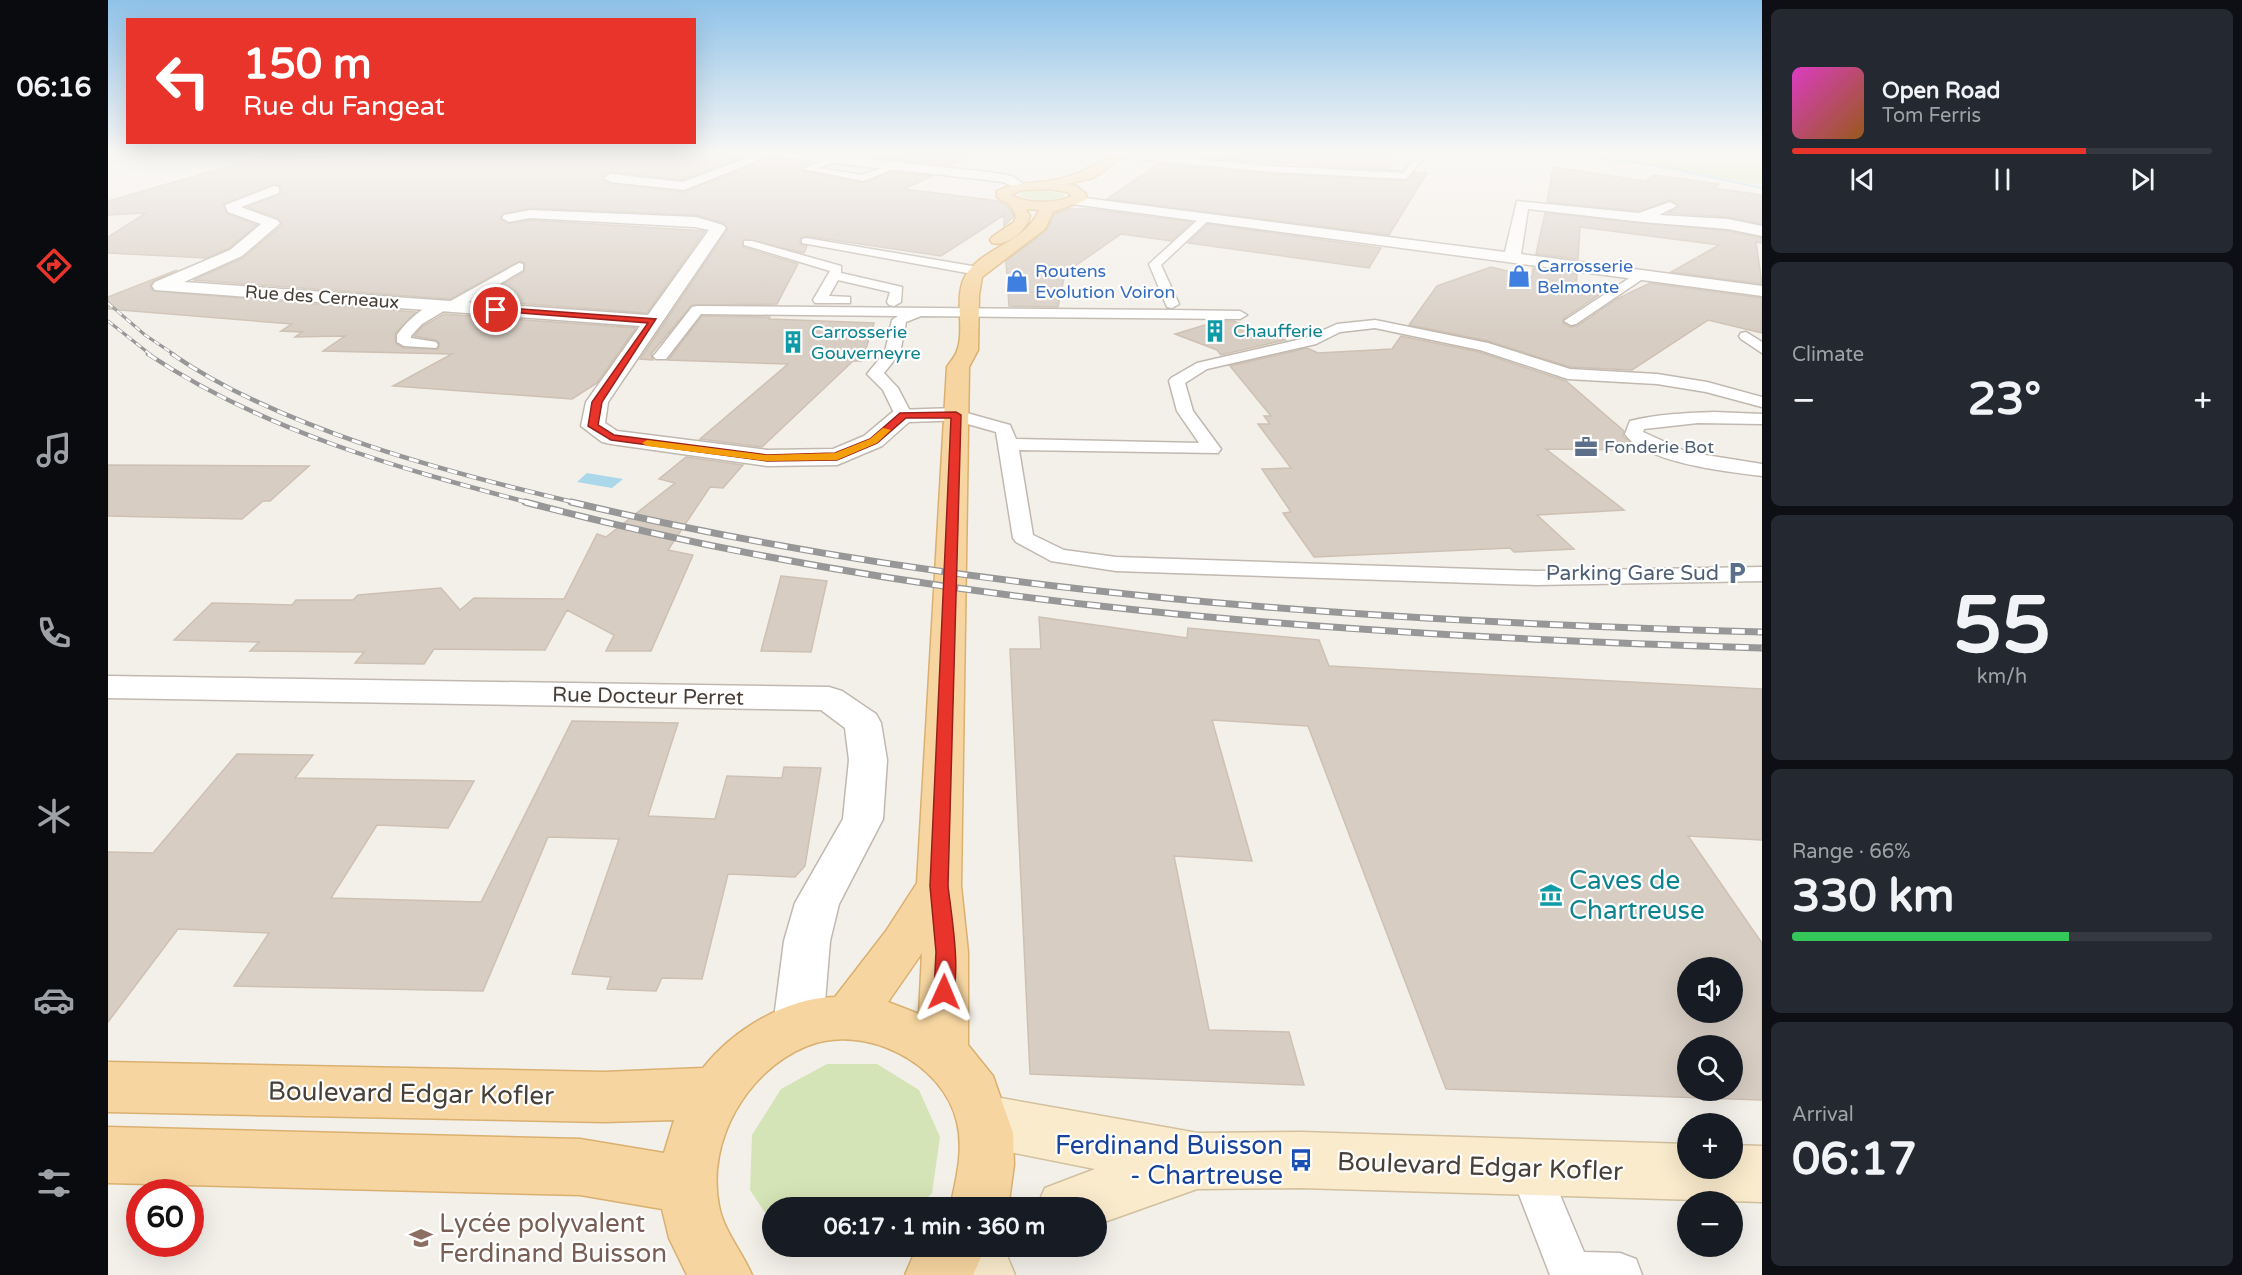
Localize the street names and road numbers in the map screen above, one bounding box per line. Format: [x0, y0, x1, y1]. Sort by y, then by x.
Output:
street label: Rue des Cerneaux [244, 281, 400, 313]
street label: Rue Docteur Perret [552, 682, 744, 711]
street label: Boulevard Edgar Kofler [268, 1076, 554, 1111]
street label: Boulevard Edgar Kofler [1336, 1146, 1624, 1187]

